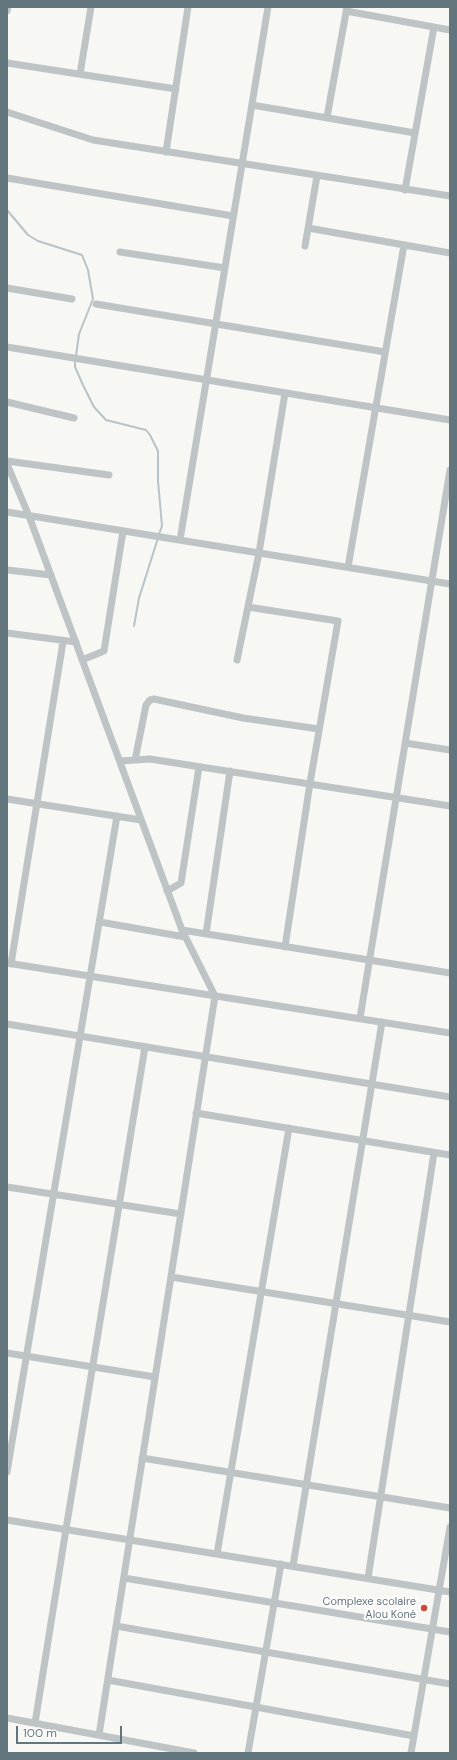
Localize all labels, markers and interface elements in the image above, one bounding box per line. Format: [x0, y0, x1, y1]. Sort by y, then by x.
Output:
place label: Complexe scolaire Alou Koné [323, 1595, 416, 1621]
marker: Complexe scolaire Alou Koné [419, 1603, 429, 1613]
scale bar [18, 1718, 124, 1744]
text: 100 m [23, 1725, 57, 1741]

